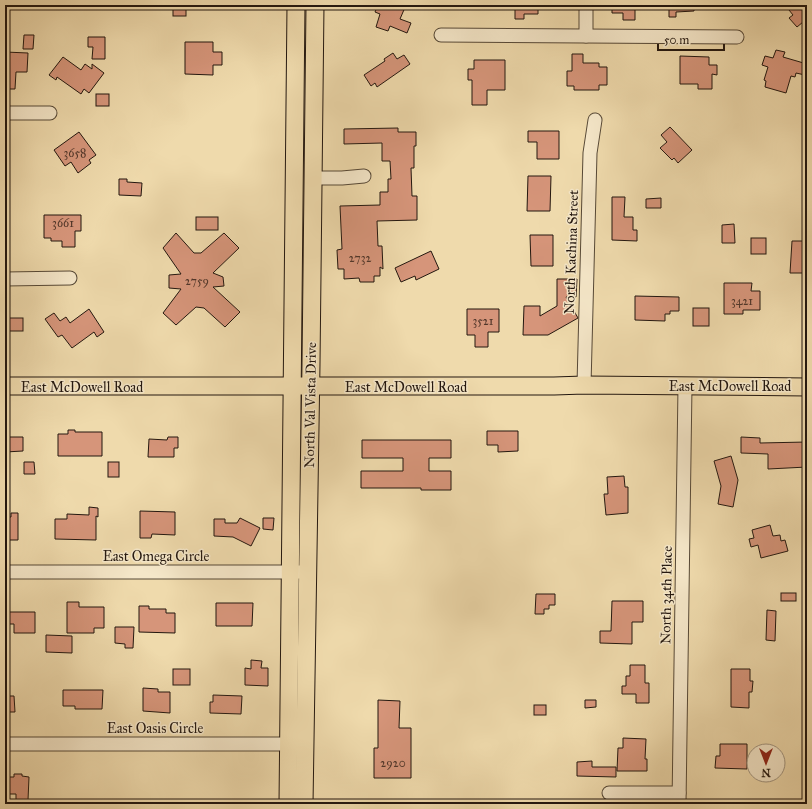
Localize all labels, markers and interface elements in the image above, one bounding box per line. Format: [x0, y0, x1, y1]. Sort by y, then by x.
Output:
scale bar [658, 26, 724, 52]
text: 50 m [664, 33, 689, 47]
house number: 3658 [64, 146, 86, 160]
street label: North Kachina Street [561, 190, 582, 314]
house number: 3661 [52, 216, 74, 230]
house number: 2732 [349, 251, 371, 265]
house number: 2759 [185, 274, 209, 288]
house number: 3421 [731, 294, 753, 308]
house number: 3521 [472, 314, 494, 328]
street label: North Val Vista Drive [301, 342, 320, 468]
street label: East McDowell Road [669, 378, 791, 395]
street label: East McDowell Road [21, 379, 143, 396]
street label: East McDowell Road [345, 379, 467, 396]
street label: North 34th Place [657, 546, 676, 644]
street label: East Omega Circle [103, 548, 210, 565]
street label: East Oasis Circle [107, 720, 204, 737]
north arrow [746, 743, 786, 783]
house number: 2920 [380, 756, 406, 770]
text: N [761, 766, 771, 779]

